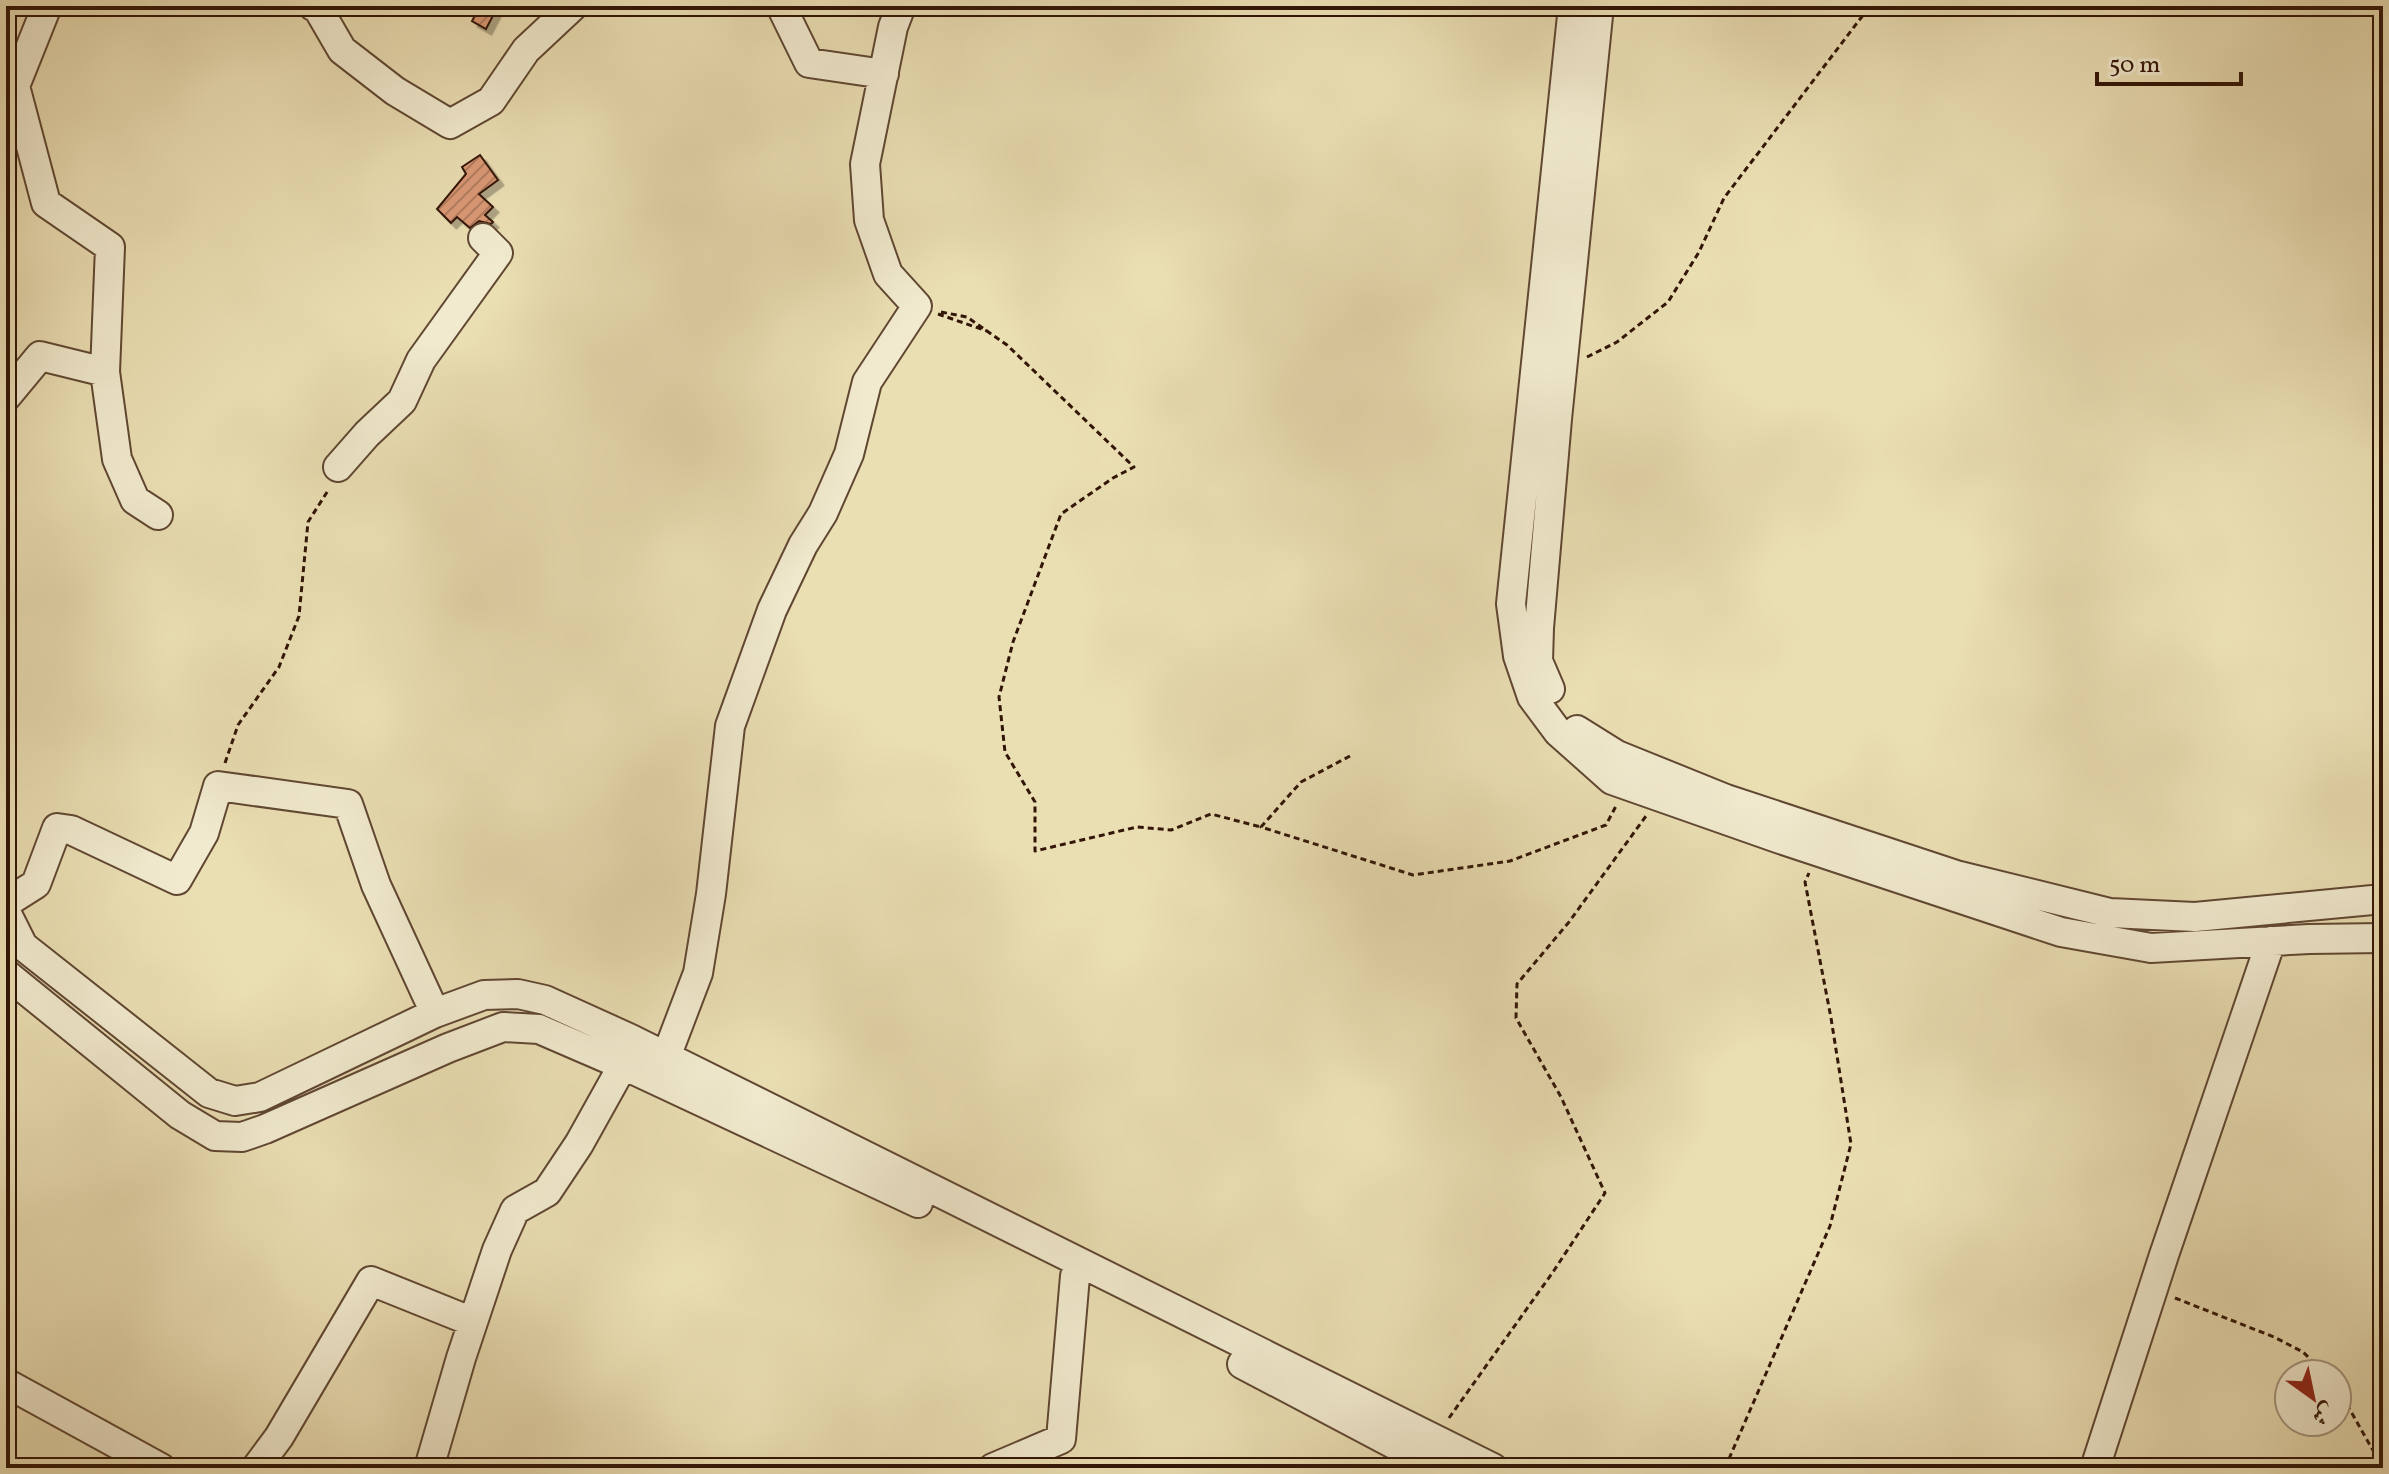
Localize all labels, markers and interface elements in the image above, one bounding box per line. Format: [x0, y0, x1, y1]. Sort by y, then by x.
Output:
scale bar [2097, 36, 2241, 86]
text: 50 m [2109, 49, 2161, 83]
north arrow [2273, 1358, 2353, 1438]
text: ش [2305, 1394, 2340, 1432]

